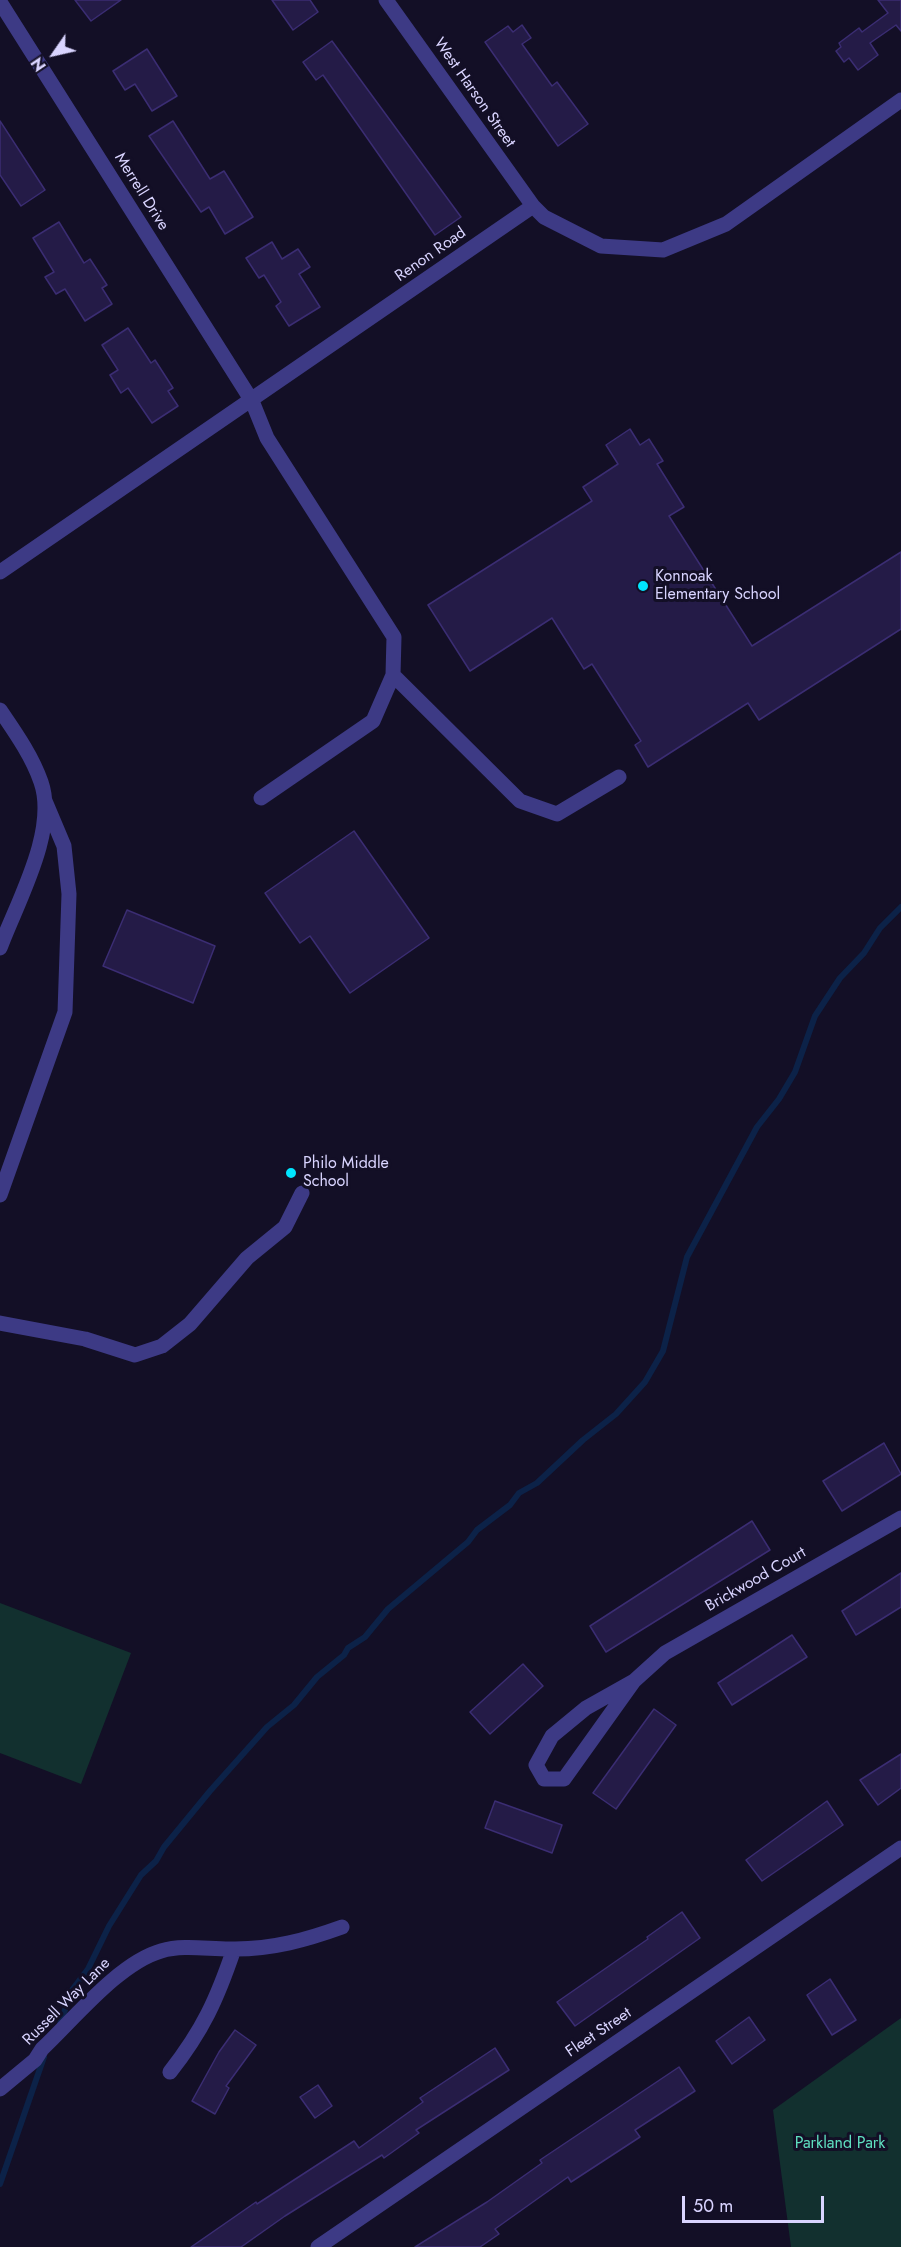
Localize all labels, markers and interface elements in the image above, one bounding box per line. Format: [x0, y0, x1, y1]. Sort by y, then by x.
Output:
north arrow [24, 24, 84, 84]
street label: West Harson Street [429, 35, 519, 151]
text: N [26, 53, 52, 76]
street label: Merrell Drive [110, 150, 172, 234]
street label: Renon Road [392, 224, 470, 286]
place label: Konnoak Elementary School [655, 567, 780, 605]
marker: Konnoak Elementary School [636, 579, 650, 593]
place label: Philo Middle School [303, 1154, 389, 1192]
marker: Philo Middle School [284, 1166, 298, 1180]
street label: Brickwood Court [702, 1543, 810, 1617]
street label: Russell Way Lane [19, 1954, 115, 2050]
street label: Fleet Street [563, 2004, 635, 2062]
park label: Parkland Park [795, 2134, 885, 2154]
scale bar [685, 2184, 828, 2222]
text: 50 m [693, 2193, 733, 2219]

